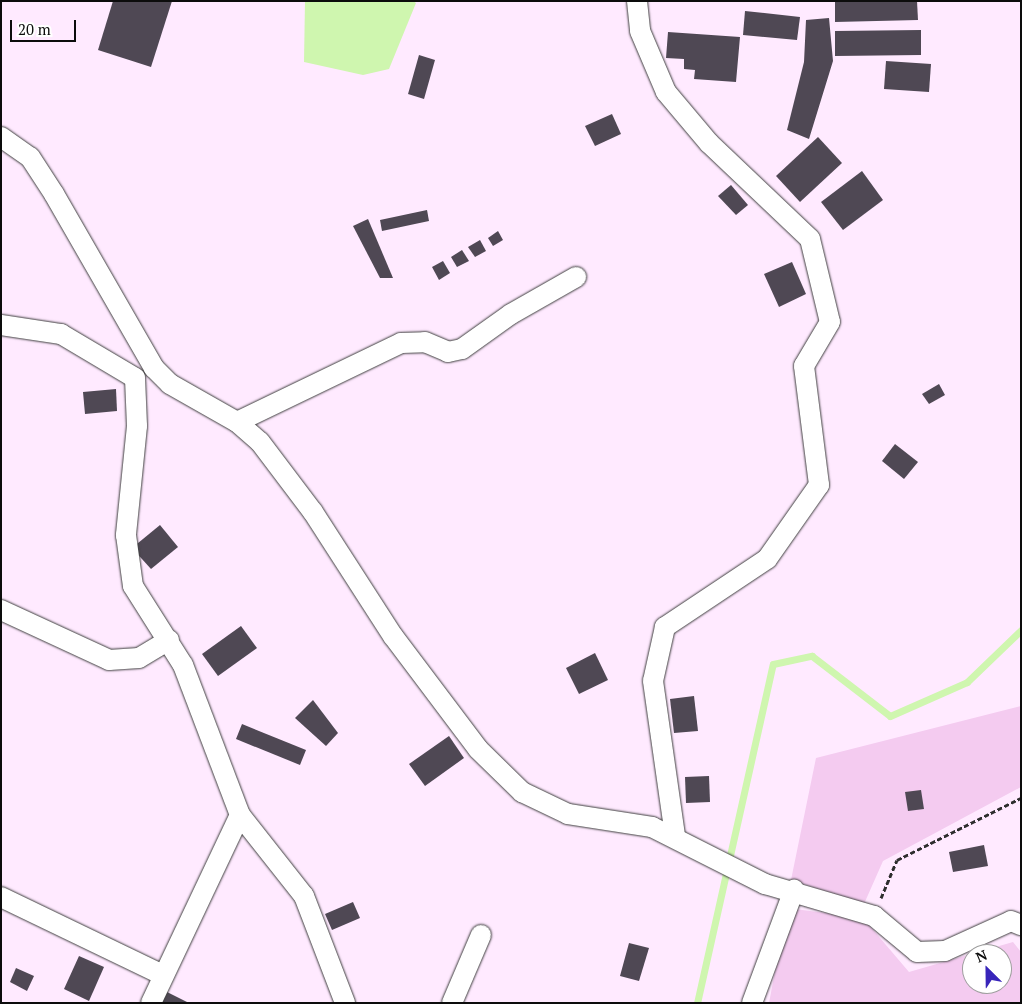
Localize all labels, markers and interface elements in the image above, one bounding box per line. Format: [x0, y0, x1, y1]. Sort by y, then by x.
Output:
scale bar [12, 10, 79, 42]
text: 20 m [18, 19, 51, 39]
north arrow [962, 944, 1012, 994]
text: N [973, 945, 990, 966]

